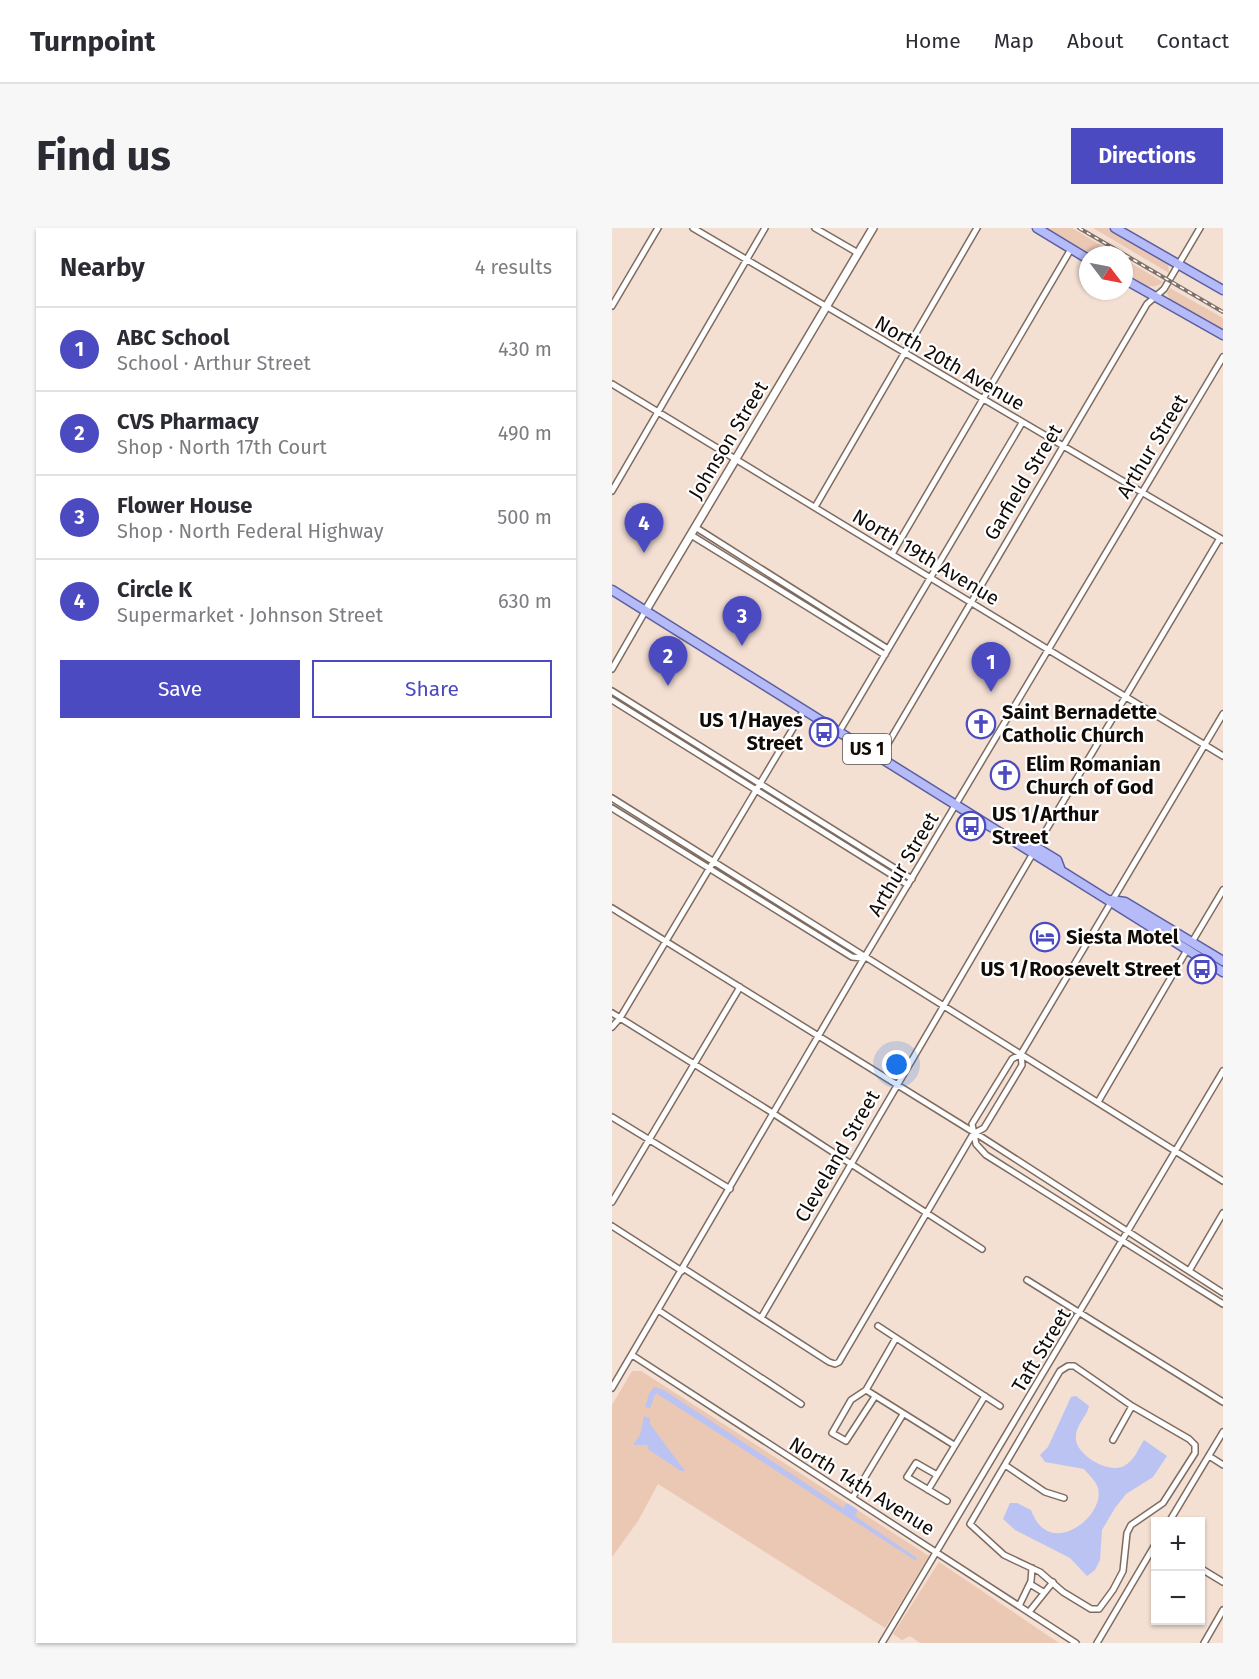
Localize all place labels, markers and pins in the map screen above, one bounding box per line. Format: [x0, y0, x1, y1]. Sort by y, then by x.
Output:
pin: 4 [624, 504, 663, 553]
pin: 3 [722, 596, 762, 646]
pin: 2 [648, 636, 688, 686]
pin: 1 [972, 642, 1010, 692]
place label: Saint Bernadette Catholic Church [1002, 700, 1157, 747]
place label: US 1/Hayes Street [699, 708, 803, 755]
church icon: Saint Bernadette Catholic Church [965, 708, 997, 740]
bus stop icon: US 1/Hayes Street [808, 716, 840, 748]
place label: Elim Romanian Church of God [1026, 752, 1161, 799]
church icon: Elim Romanian Church of God [989, 759, 1021, 791]
place label: US 1/Arthur Street [992, 802, 1100, 849]
bus stop icon: US 1/Arthur Street [955, 810, 987, 842]
hotel icon: Siesta Motel [1029, 921, 1061, 953]
place label: Siesta Motel [1066, 925, 1179, 949]
bus stop icon: US 1/Roosevelt Street [1186, 953, 1218, 985]
place label: US 1/Roosevelt Street [980, 957, 1181, 981]

